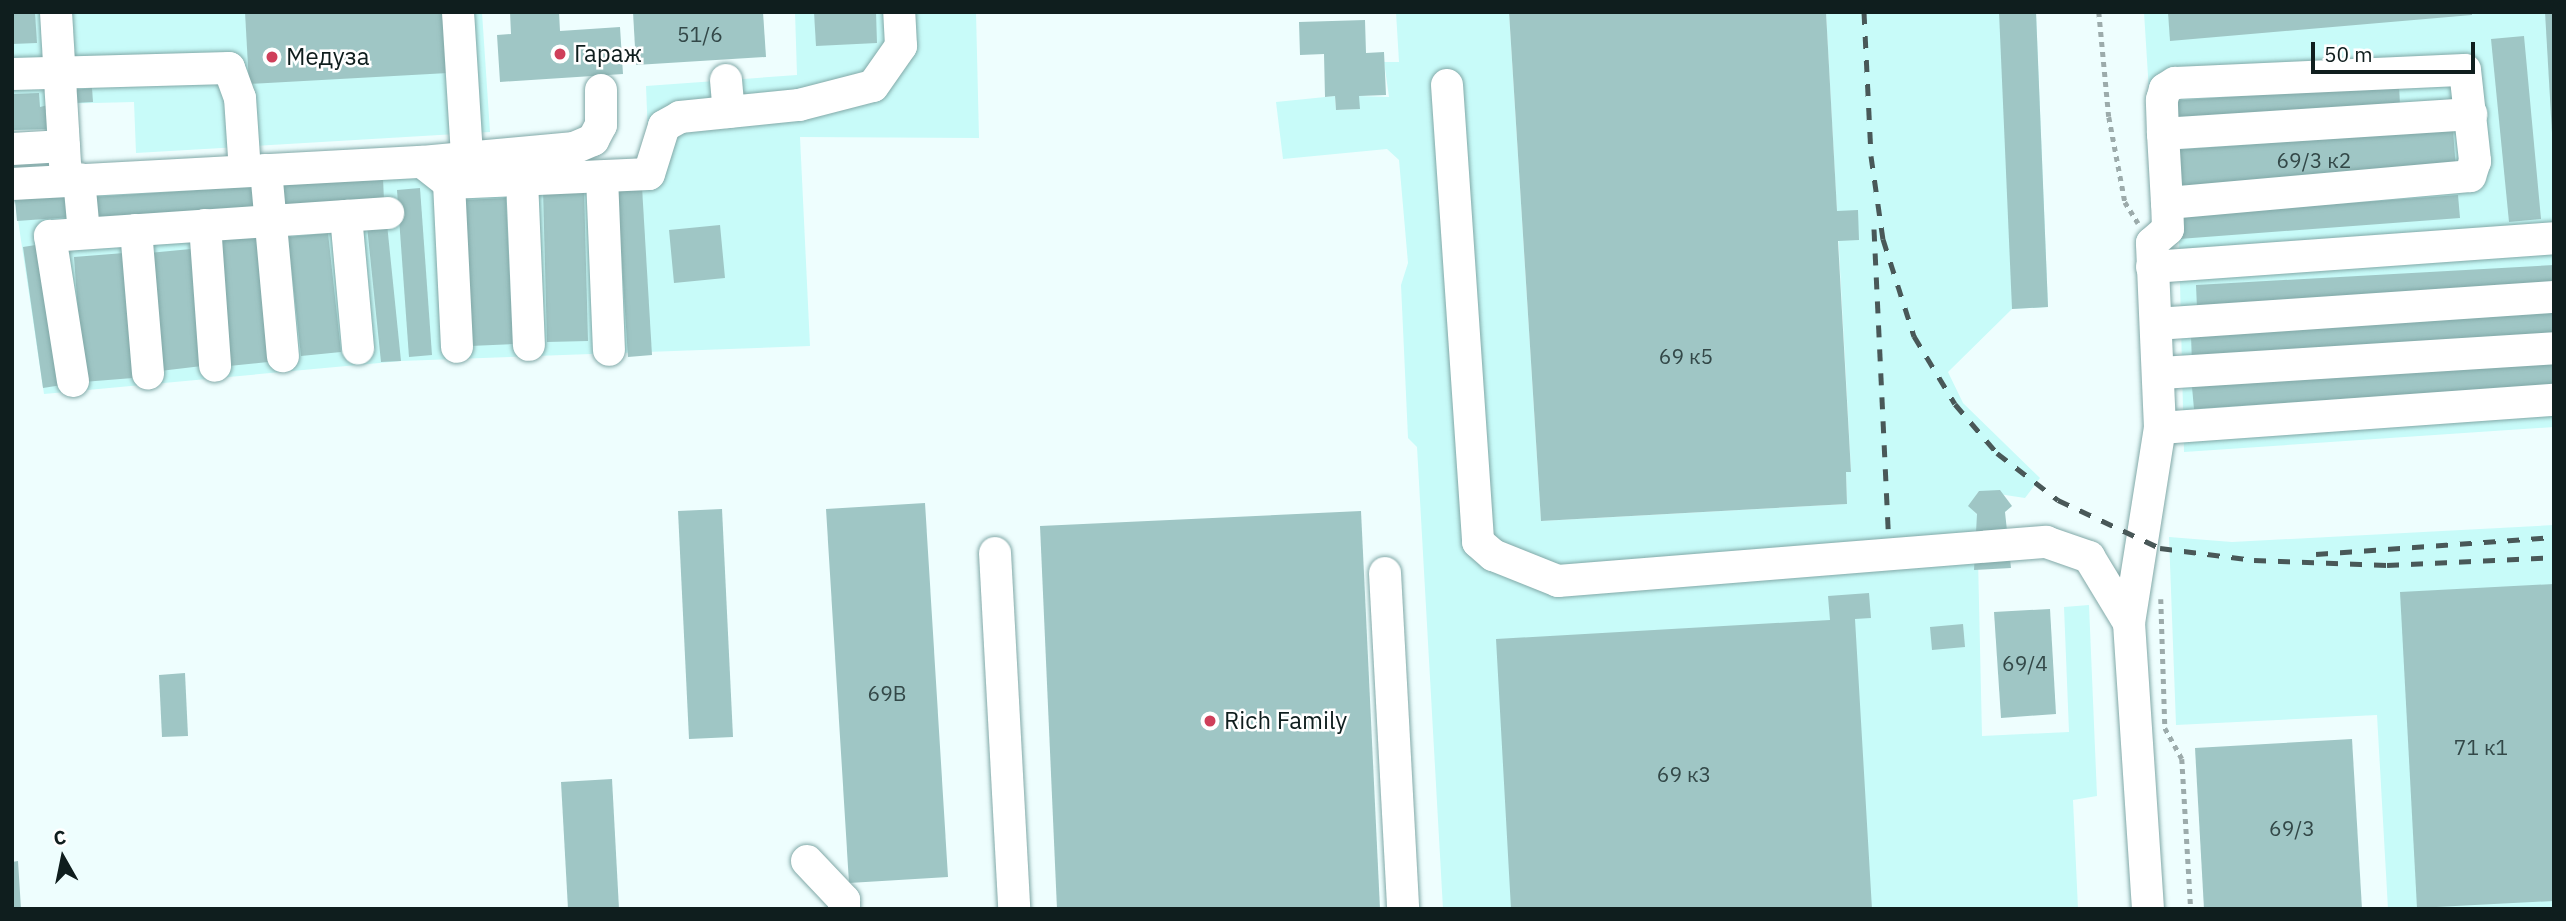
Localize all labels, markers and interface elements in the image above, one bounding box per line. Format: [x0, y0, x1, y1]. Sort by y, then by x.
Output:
house number: 51/6 [677, 21, 723, 47]
scale bar [2314, 28, 2478, 72]
place label: Гараж [574, 40, 642, 68]
text: 50 m [2324, 40, 2373, 68]
place label: Медуза [286, 43, 370, 71]
marker: Гараж [552, 46, 568, 62]
marker: Медуза [264, 49, 280, 65]
house number: 69/3 к2 [2277, 147, 2351, 173]
house number: 69 к5 [1659, 343, 1713, 369]
house number: 69/4 [2002, 650, 2048, 676]
house number: 69В [868, 680, 906, 706]
place label: Rich Family [1224, 707, 1347, 735]
marker: Rich Family [1202, 713, 1218, 729]
house number: 71 к1 [2454, 734, 2508, 760]
house number: 69 к3 [1657, 761, 1711, 787]
house number: 69/3 [2269, 815, 2315, 841]
north arrow [28, 823, 98, 893]
text: С [52, 824, 68, 850]

